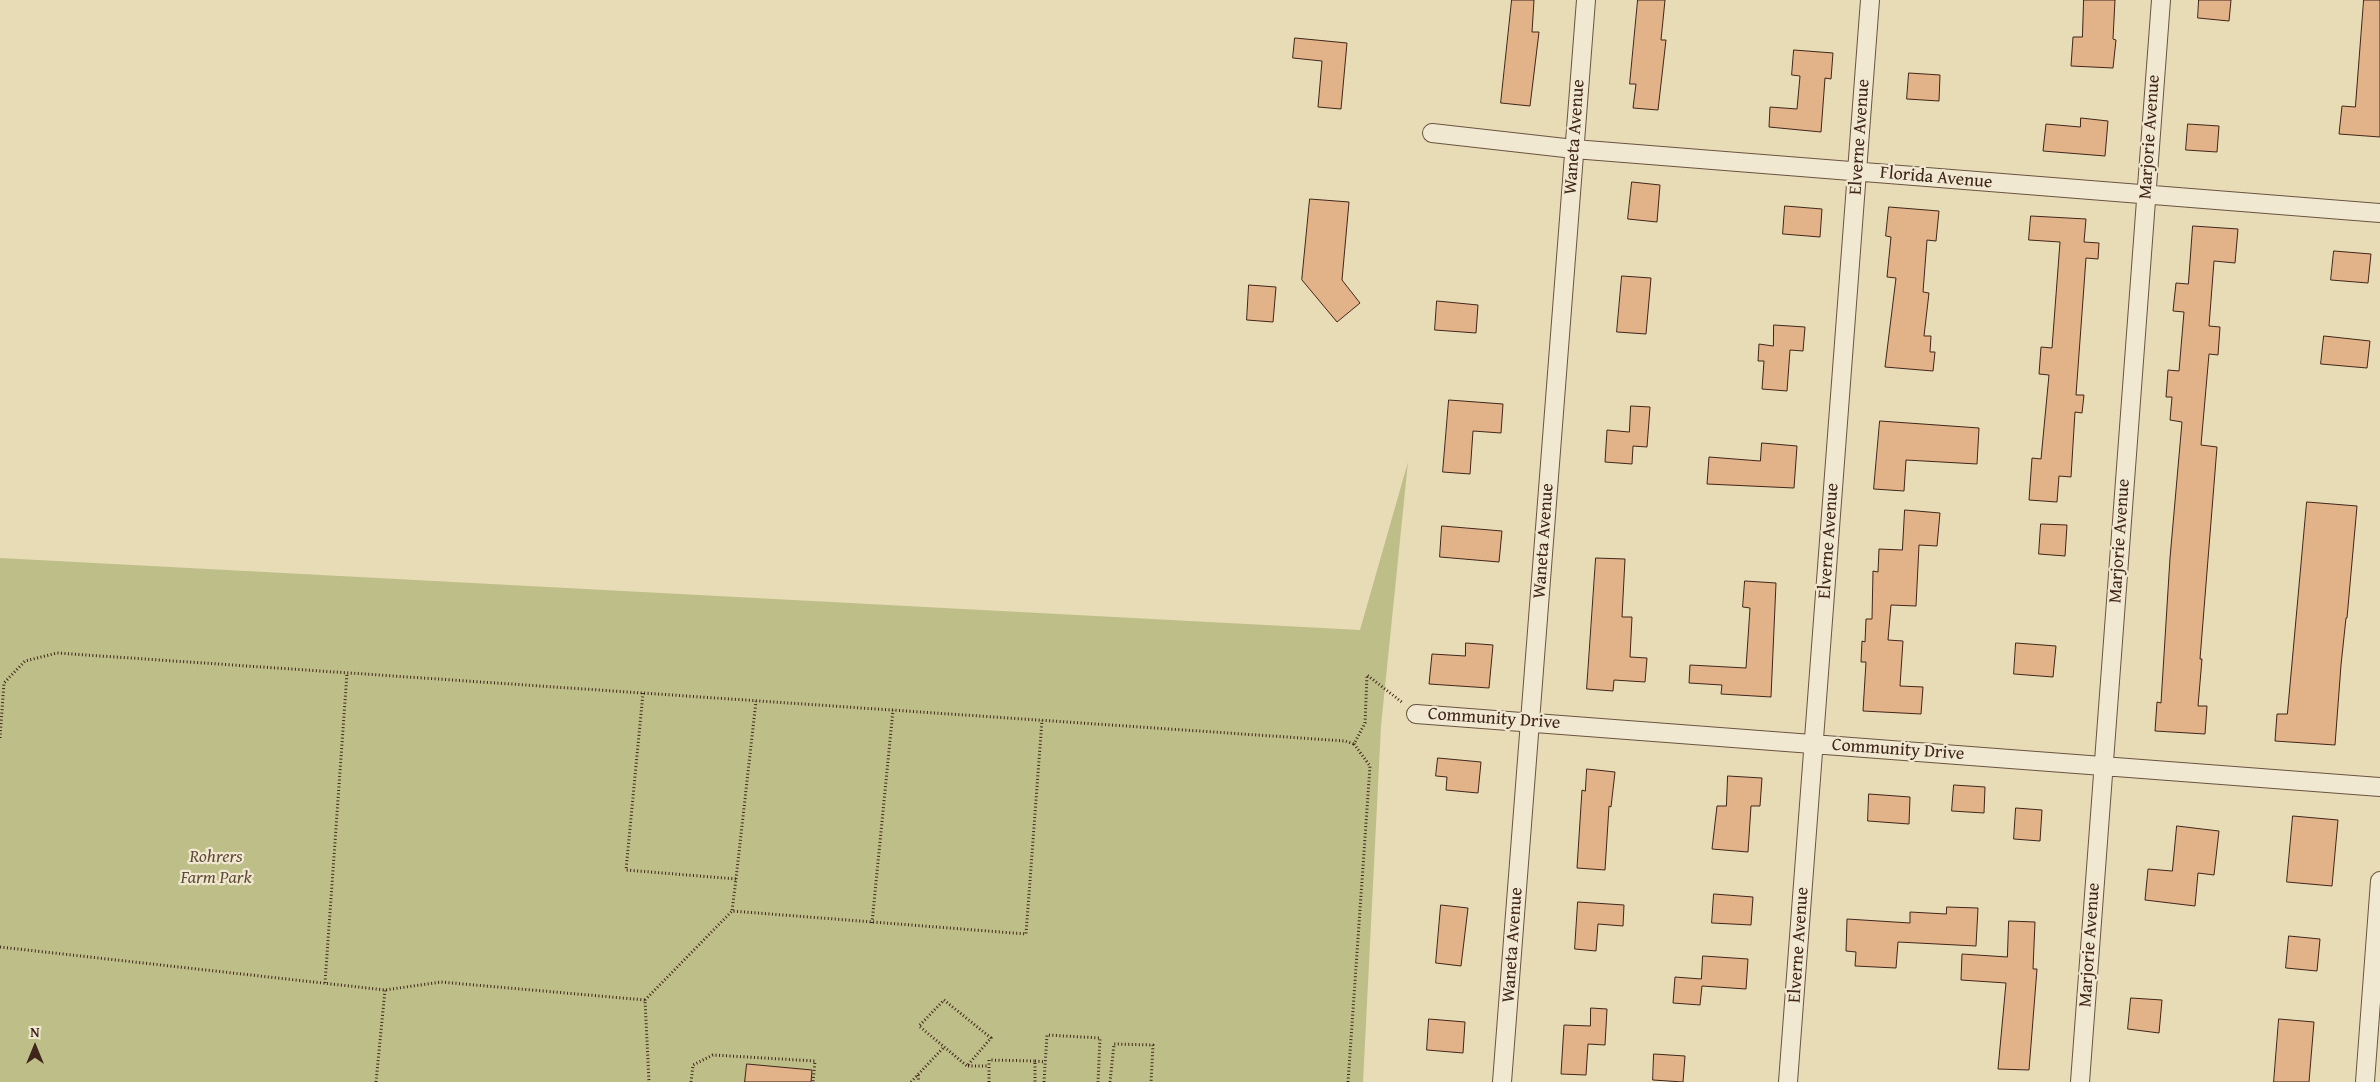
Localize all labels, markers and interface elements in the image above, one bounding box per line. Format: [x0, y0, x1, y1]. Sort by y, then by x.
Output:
street label: Marjorie Avenue [2135, 74, 2165, 200]
street label: Waneta Avenue [1560, 78, 1590, 196]
street label: Elverne Avenue [1845, 78, 1875, 196]
street label: Florida Avenue [1879, 162, 1993, 194]
street label: Marjorie Avenue [2105, 478, 2135, 604]
street label: Waneta Avenue [1529, 482, 1559, 600]
street label: Elverne Avenue [1814, 482, 1844, 600]
street label: Community Drive [1427, 704, 1561, 734]
street label: Community Drive [1831, 735, 1965, 765]
park label: Rohrers Farm Park [180, 846, 252, 889]
street label: Marjorie Avenue [2075, 882, 2105, 1008]
street label: Waneta Avenue [1498, 886, 1528, 1004]
street label: Elverne Avenue [1784, 886, 1814, 1004]
north arrow [10, 1022, 60, 1072]
text: N [30, 1022, 40, 1042]

